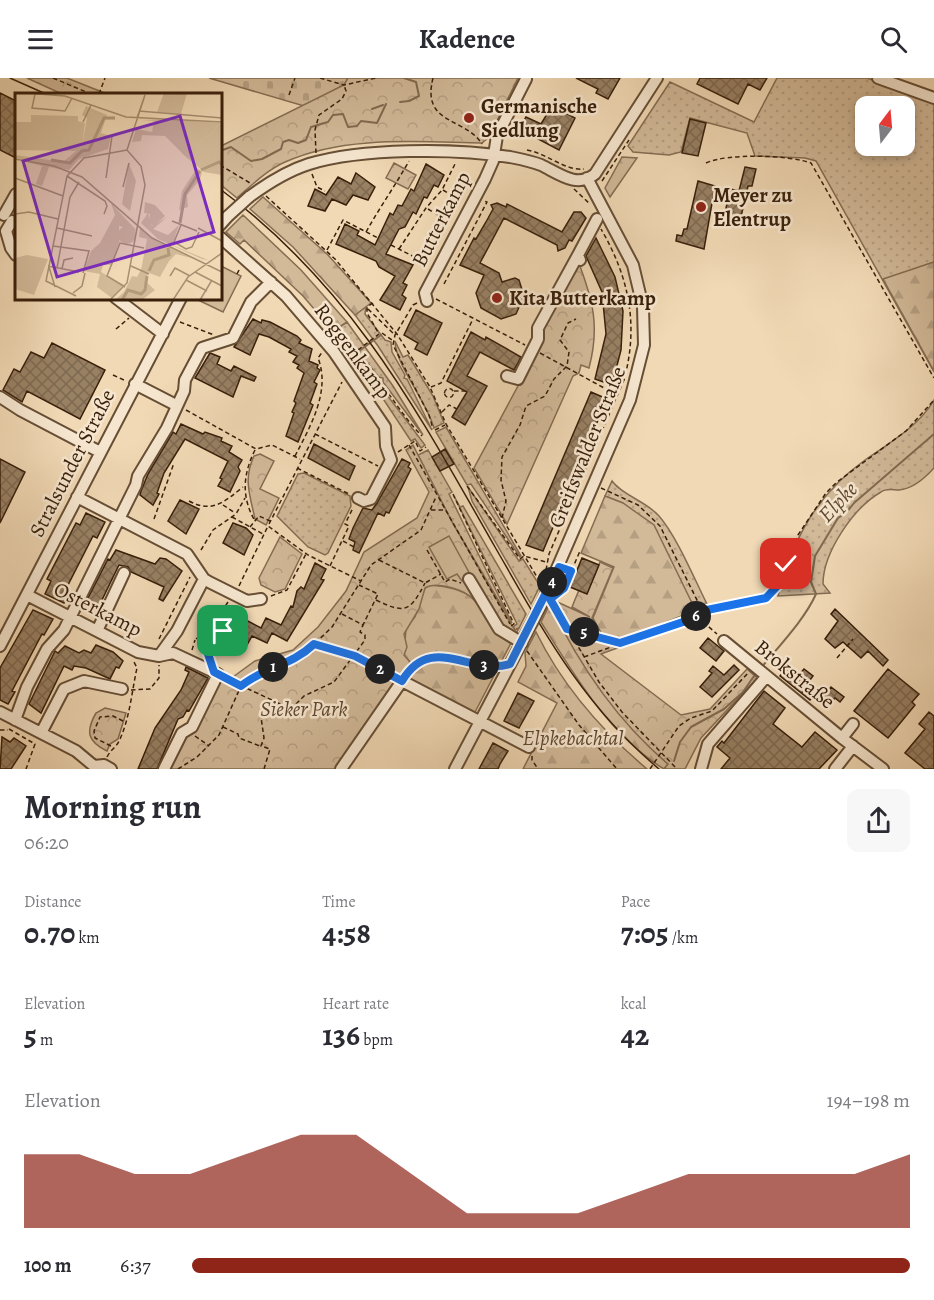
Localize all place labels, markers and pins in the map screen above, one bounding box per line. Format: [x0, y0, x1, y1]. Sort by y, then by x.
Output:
place label: Germanische Siedlung [481, 92, 597, 144]
marker: Germanische Siedlung [462, 111, 476, 125]
place label: Meyer zu Elentrup [713, 181, 793, 233]
marker: Meyer zu Elentrup [694, 200, 708, 214]
place label: Kita Butterkamp [509, 284, 656, 312]
marker: Kita Butterkamp [490, 291, 504, 305]
pin [760, 538, 811, 589]
pin: 4 [537, 567, 567, 597]
pin: 6 [681, 601, 711, 631]
pin [197, 605, 248, 656]
pin: 5 [569, 617, 599, 647]
pin: 3 [469, 650, 499, 680]
pin: 1 [258, 652, 288, 682]
pin: 2 [365, 654, 395, 684]

